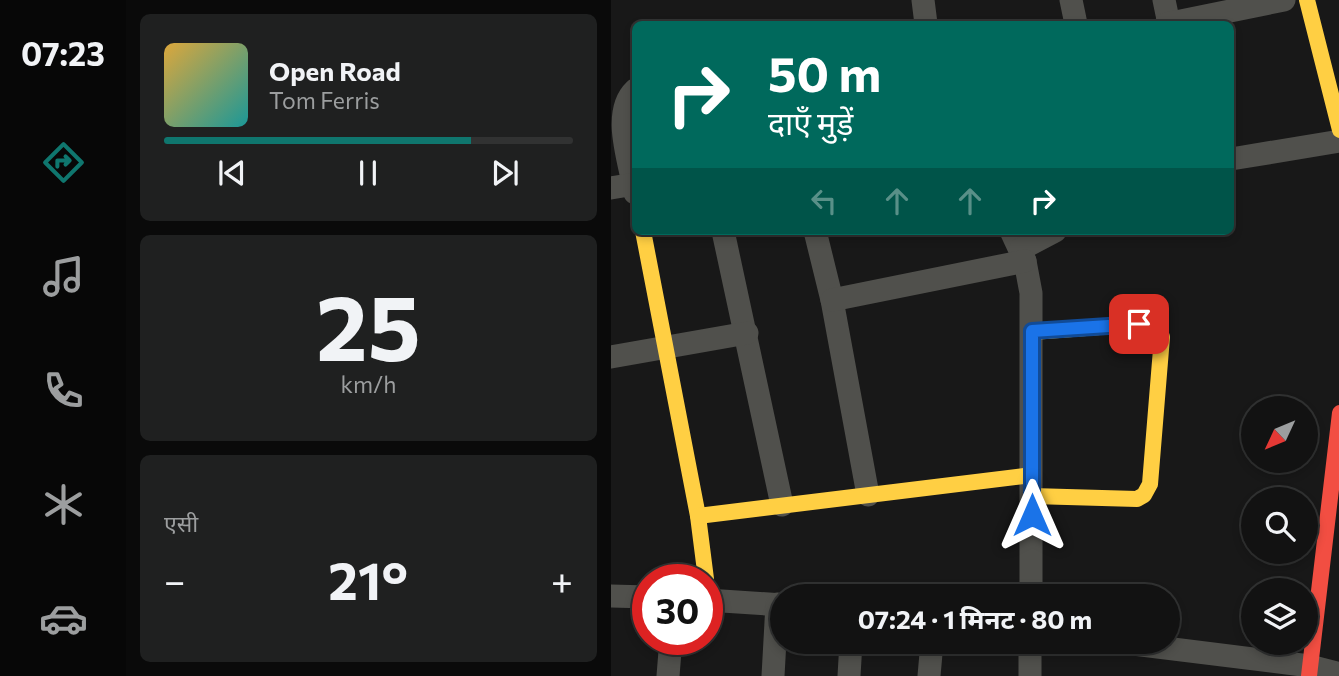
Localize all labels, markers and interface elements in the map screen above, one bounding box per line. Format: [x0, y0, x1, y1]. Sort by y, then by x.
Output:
text: 07:23 [21, 33, 105, 73]
text: 50 m [768, 42, 881, 102]
icon: right [653, 49, 744, 140]
text: Open Road [269, 55, 401, 86]
text: Tom Ferris [269, 86, 380, 114]
text: दाएँ मुड़ें [768, 102, 853, 142]
icon: directions [39, 138, 88, 187]
icon: previous [213, 154, 251, 192]
icon: pause [349, 154, 387, 192]
icon: next [486, 154, 524, 192]
icon: left [805, 182, 843, 220]
icon: ahead [878, 182, 916, 220]
icon: ahead [951, 182, 989, 220]
icon: right [1024, 182, 1062, 220]
icon: music [39, 252, 88, 301]
text: 25 [316, 268, 421, 380]
pin [1109, 294, 1169, 354]
icon: arrive [1120, 305, 1158, 343]
icon: phone [39, 366, 88, 415]
text: km/h [341, 370, 396, 398]
north arrow [1241, 396, 1318, 472]
map controls [1241, 396, 1318, 655]
position arrow [995, 478, 1069, 552]
icon: climate [39, 480, 88, 529]
button: search [1241, 487, 1318, 564]
text: एसी [164, 509, 198, 537]
text: 21° [328, 547, 408, 611]
text: − [164, 556, 186, 603]
text: + [551, 556, 573, 603]
speed limit sign: 30 [632, 564, 723, 655]
button: layers [1241, 578, 1318, 655]
icon: car [39, 594, 88, 643]
text: 07:24 · 1 मिनट · 80 m [858, 603, 1092, 634]

